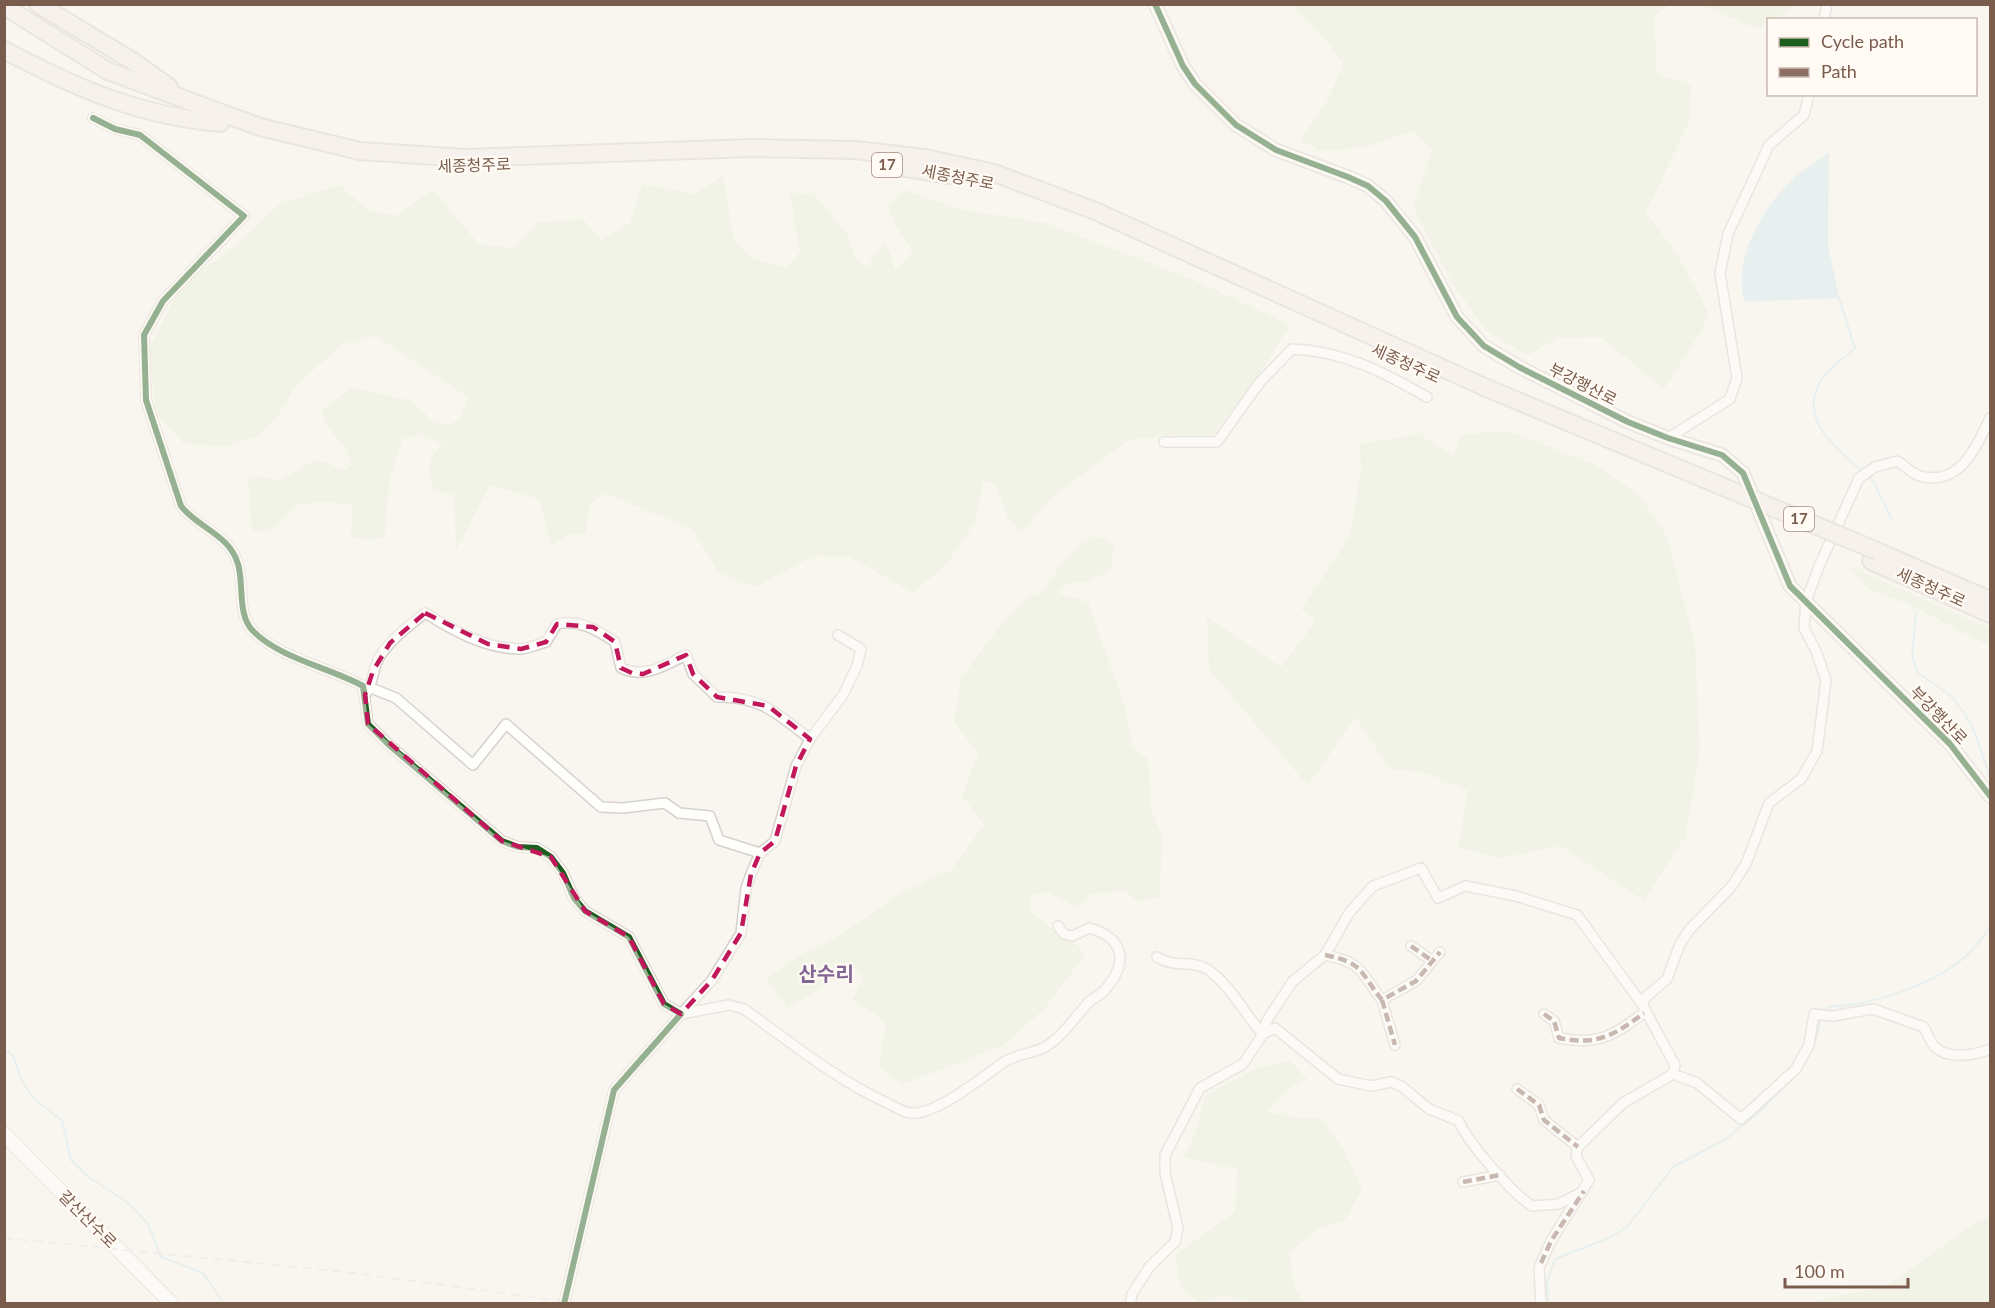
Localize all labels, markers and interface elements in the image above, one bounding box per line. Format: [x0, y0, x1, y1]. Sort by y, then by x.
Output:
legend [1767, 18, 1977, 96]
text: Cycle path [1821, 30, 1904, 52]
text: Path [1821, 60, 1857, 82]
road number: 17 [872, 153, 902, 177]
street label: 세종청주로 [437, 154, 511, 175]
street label: 세종청주로 [920, 160, 996, 193]
street label: 세종청주로 [1369, 339, 1444, 386]
street label: 부강행산로 [1546, 358, 1621, 409]
road number: 17 [1784, 507, 1814, 531]
street label: 세종청주로 [1894, 563, 1969, 610]
street label: 부강행산로 [1907, 682, 1972, 748]
district label: 산수리 [798, 961, 854, 985]
street label: 갈산산수로 [56, 1186, 121, 1252]
scale bar [1785, 1251, 1908, 1289]
text: 100 m [1794, 1260, 1845, 1282]

